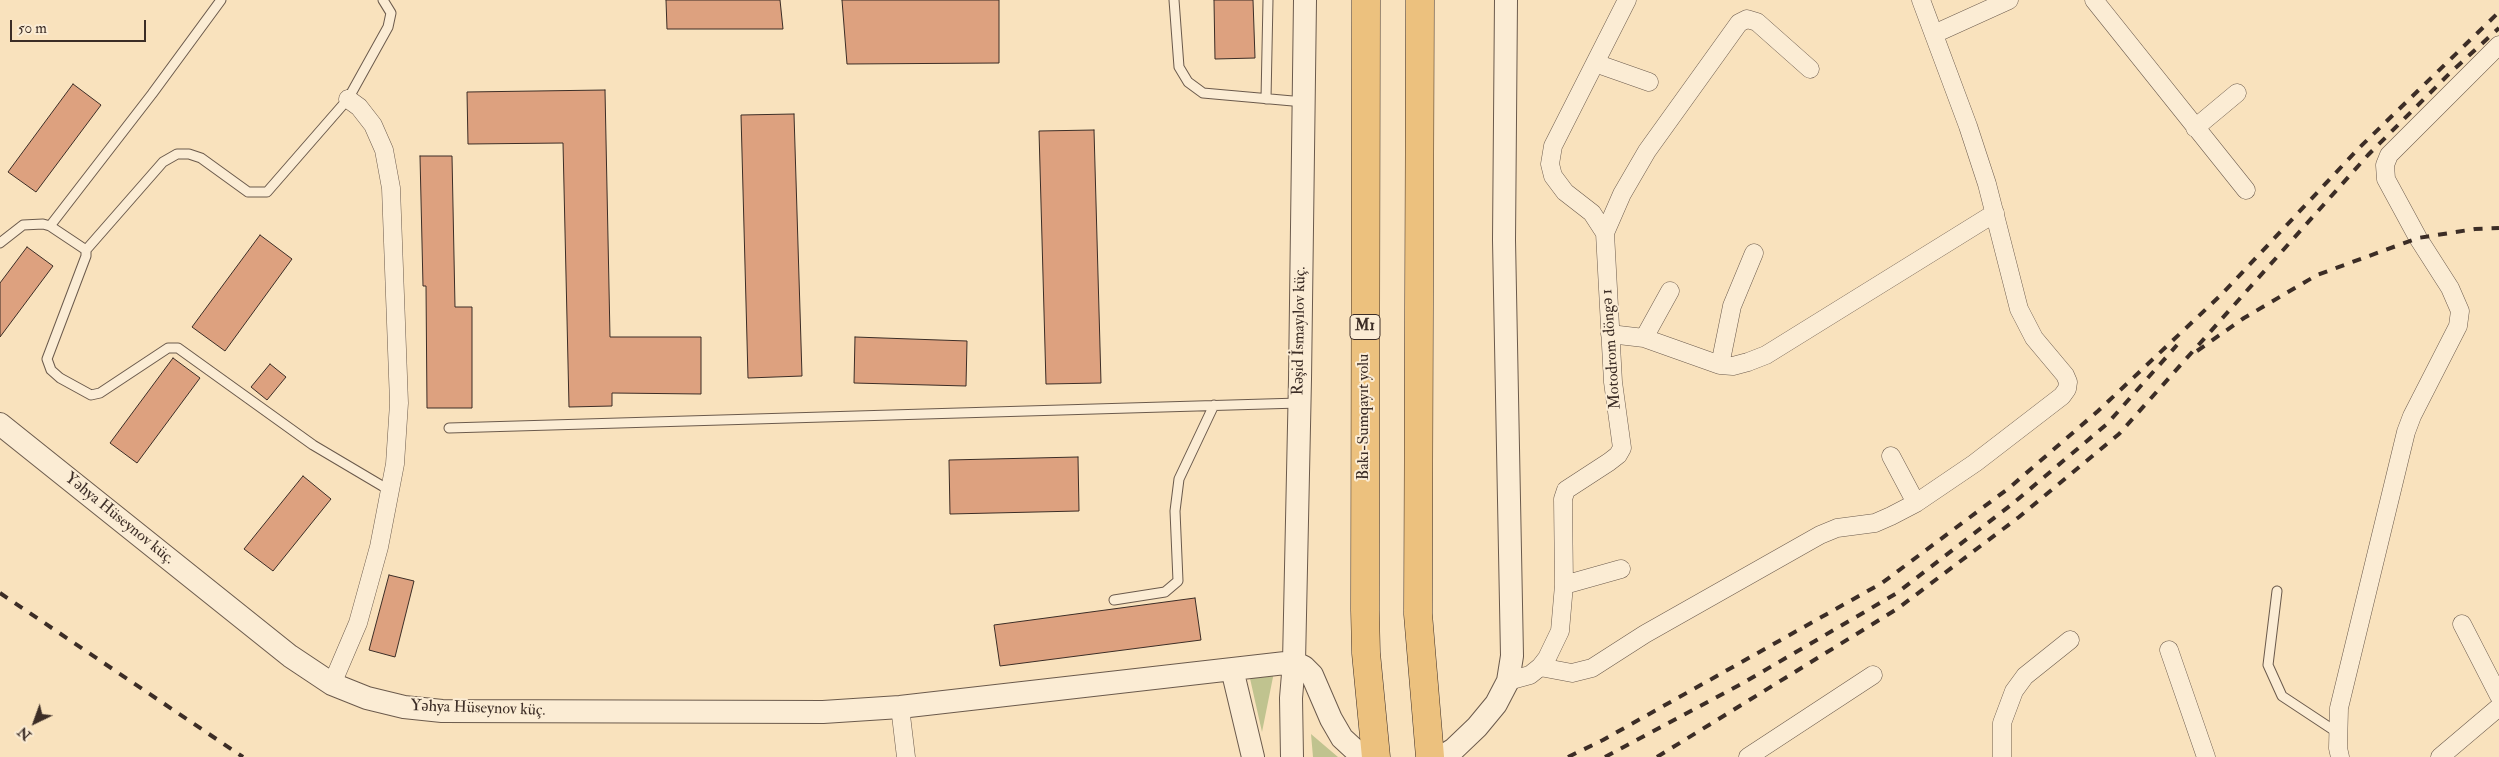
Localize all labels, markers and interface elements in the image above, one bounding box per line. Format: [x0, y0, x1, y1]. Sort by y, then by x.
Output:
scale bar [12, 10, 149, 42]
text: 50 m [18, 19, 47, 38]
street label: Rəşid İsmayılov küç. [1289, 266, 1311, 396]
street label: Motodrom döngə 1 [1598, 288, 1626, 410]
road number: M1 [1350, 314, 1380, 340]
street label: Bakı-Sumqayıt yolu [1355, 354, 1375, 480]
street label: Yəhya Hüseynov küç. [60, 469, 178, 569]
north arrow [10, 697, 60, 747]
street label: Yəhya Hüseynov küç. [410, 697, 546, 721]
text: N [14, 723, 35, 744]

